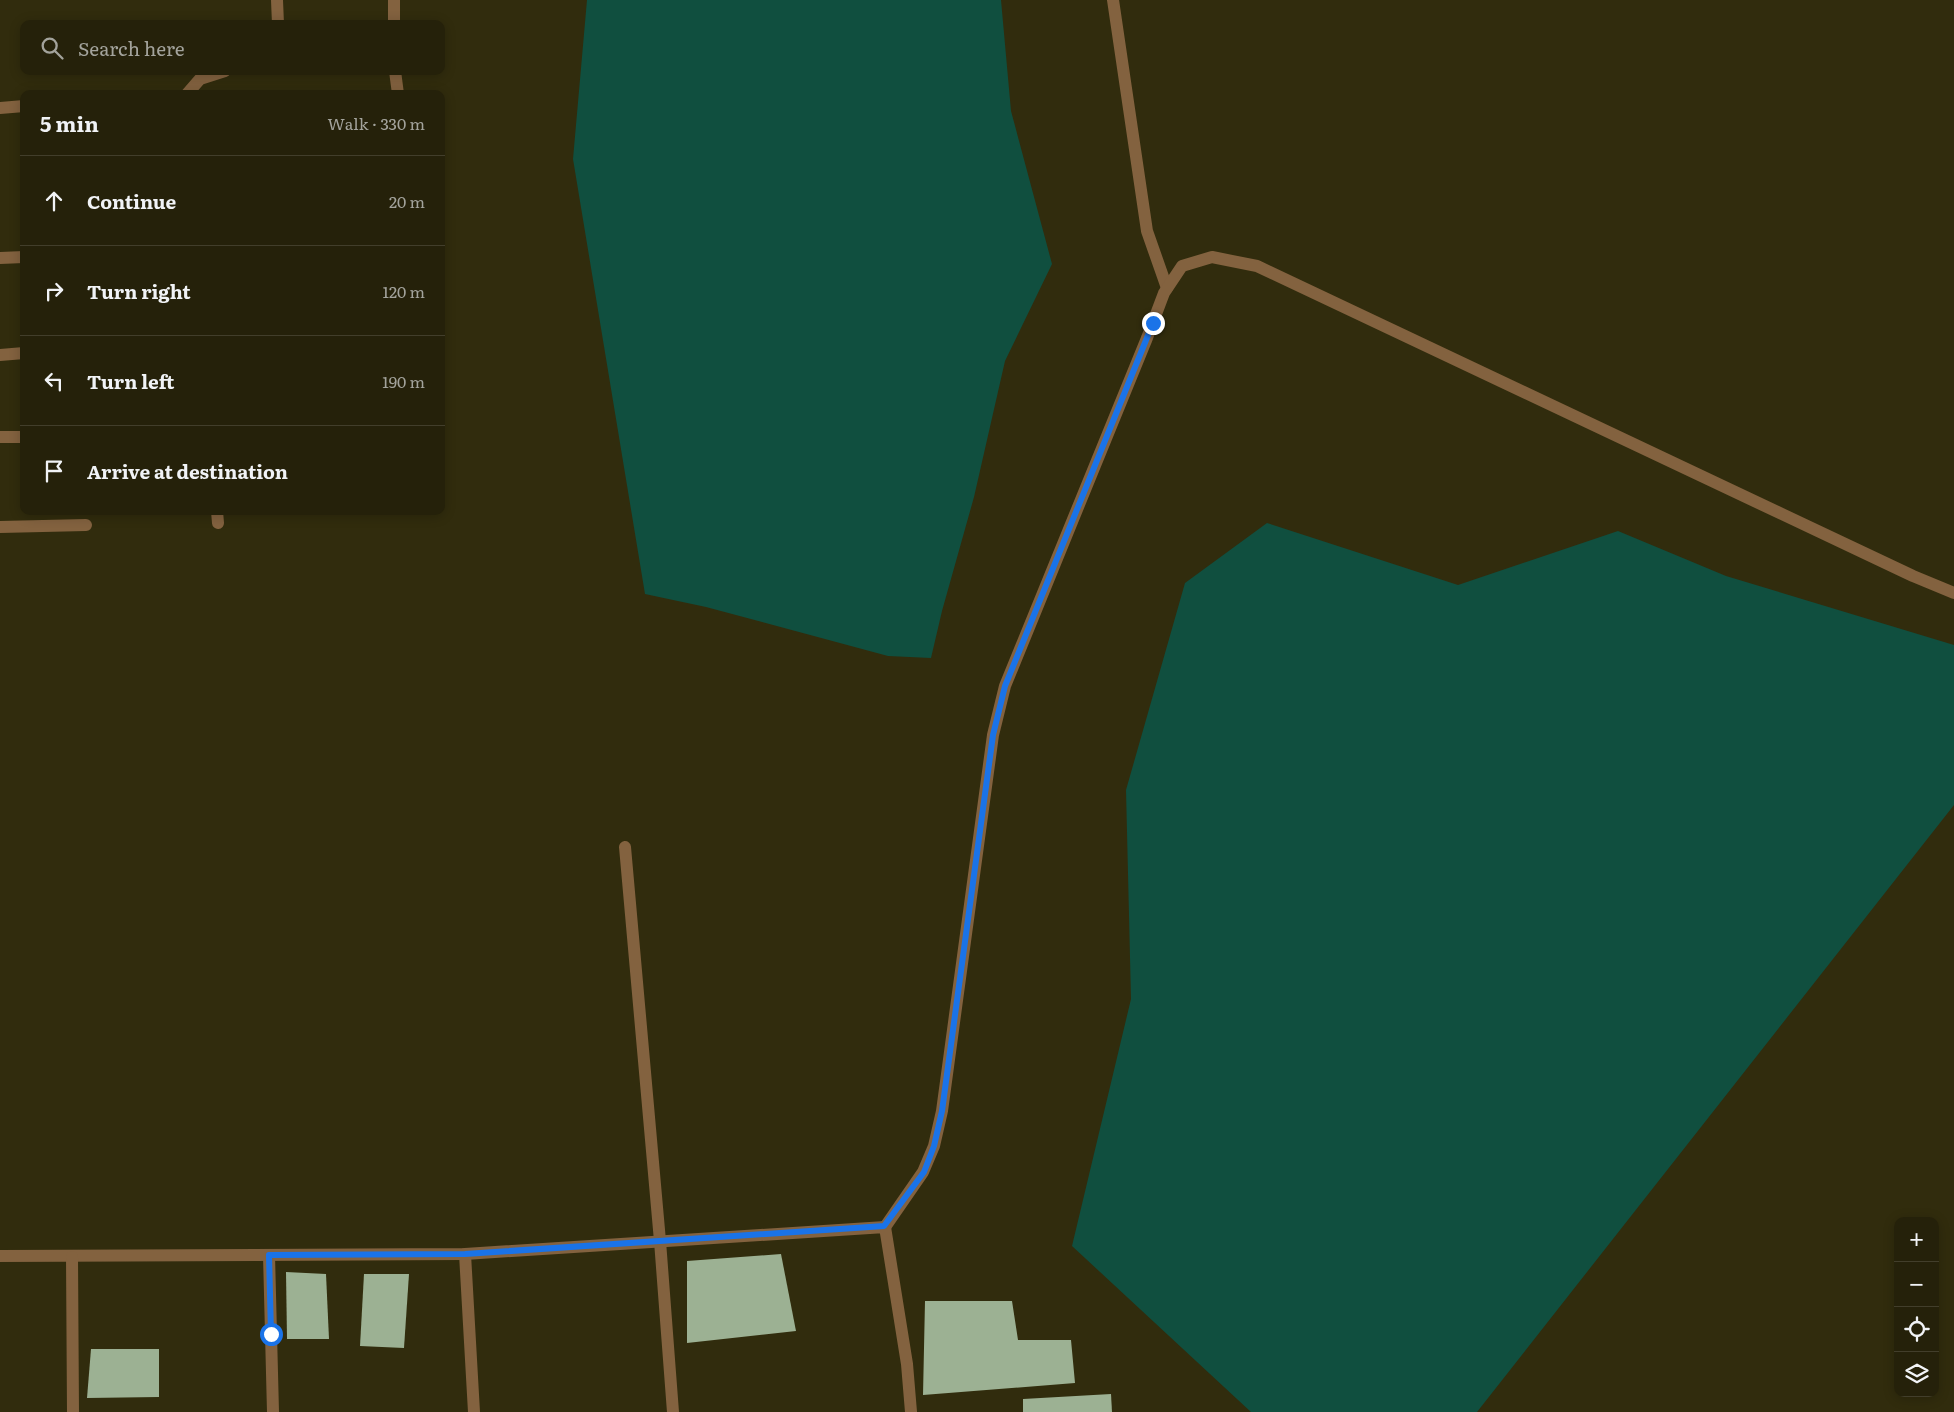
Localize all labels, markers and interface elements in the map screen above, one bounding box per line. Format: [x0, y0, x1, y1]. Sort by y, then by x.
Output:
search box [20, 20, 445, 75]
icon: search [38, 34, 66, 62]
text: Search here [78, 34, 185, 62]
text: 5 min [40, 107, 99, 138]
text: Walk · 330 m [327, 111, 425, 135]
icon: ahead [40, 187, 68, 215]
text: Continue [87, 187, 176, 215]
text: 20 m [389, 189, 425, 213]
icon: right [40, 277, 68, 305]
text: Turn right [87, 277, 191, 305]
text: 120 m [382, 279, 425, 303]
route end [1142, 312, 1165, 335]
icon: left [40, 367, 68, 395]
text: Turn left [87, 367, 174, 395]
text: 190 m [382, 369, 425, 393]
icon: arrive [40, 457, 68, 485]
text: Arrive at destination [87, 457, 288, 485]
map controls [1894, 1217, 1939, 1397]
button: + [1894, 1217, 1939, 1262]
button: − [1894, 1262, 1939, 1307]
button: locate [1894, 1307, 1939, 1352]
route start [260, 1323, 283, 1346]
button: layers [1894, 1352, 1939, 1397]

